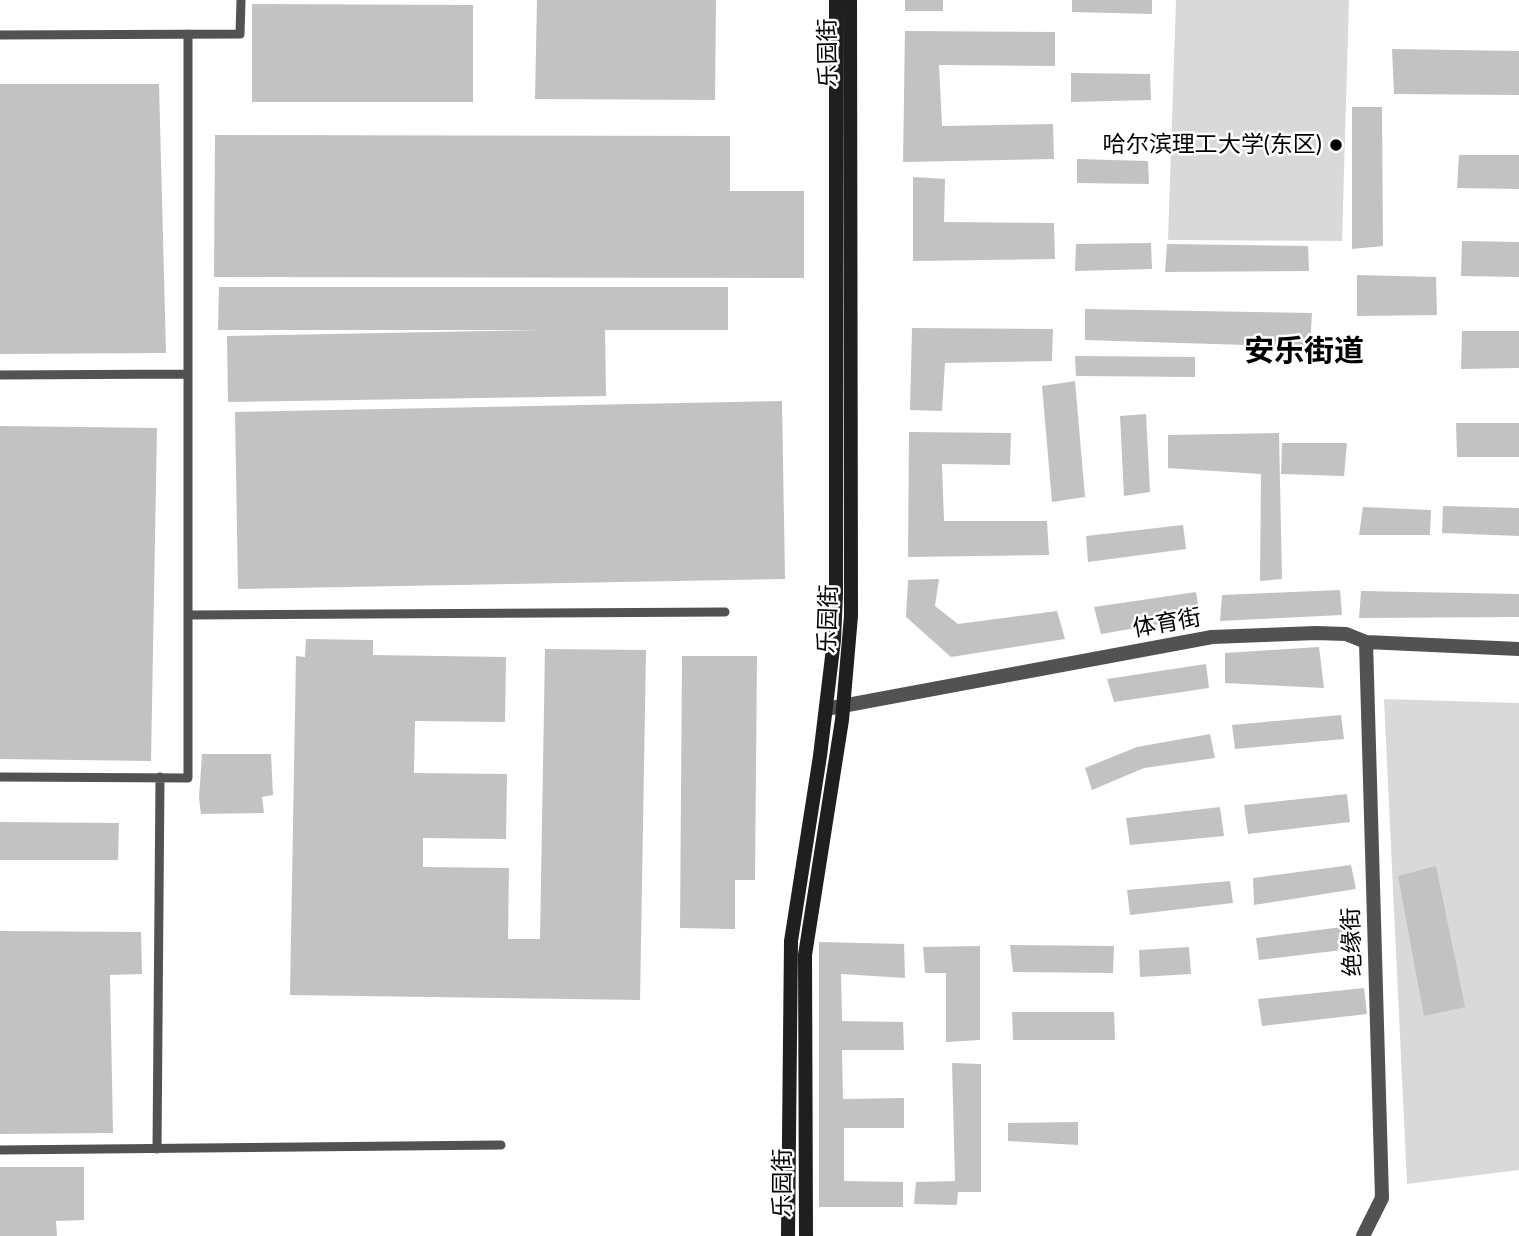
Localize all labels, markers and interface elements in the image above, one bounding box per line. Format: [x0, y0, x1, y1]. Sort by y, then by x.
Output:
street label: 乐园街 [814, 18, 842, 88]
place label: 哈尔滨理工大学(东区) [1103, 131, 1322, 159]
marker: 哈尔滨理工大学(东区) [1328, 137, 1344, 153]
district label: 安乐街道 [1244, 333, 1364, 369]
street label: 乐园街 [813, 584, 843, 654]
street label: 体育街 [1131, 603, 1203, 643]
street label: 绝缘街 [1337, 907, 1367, 977]
street label: 乐园街 [769, 1149, 797, 1217]

